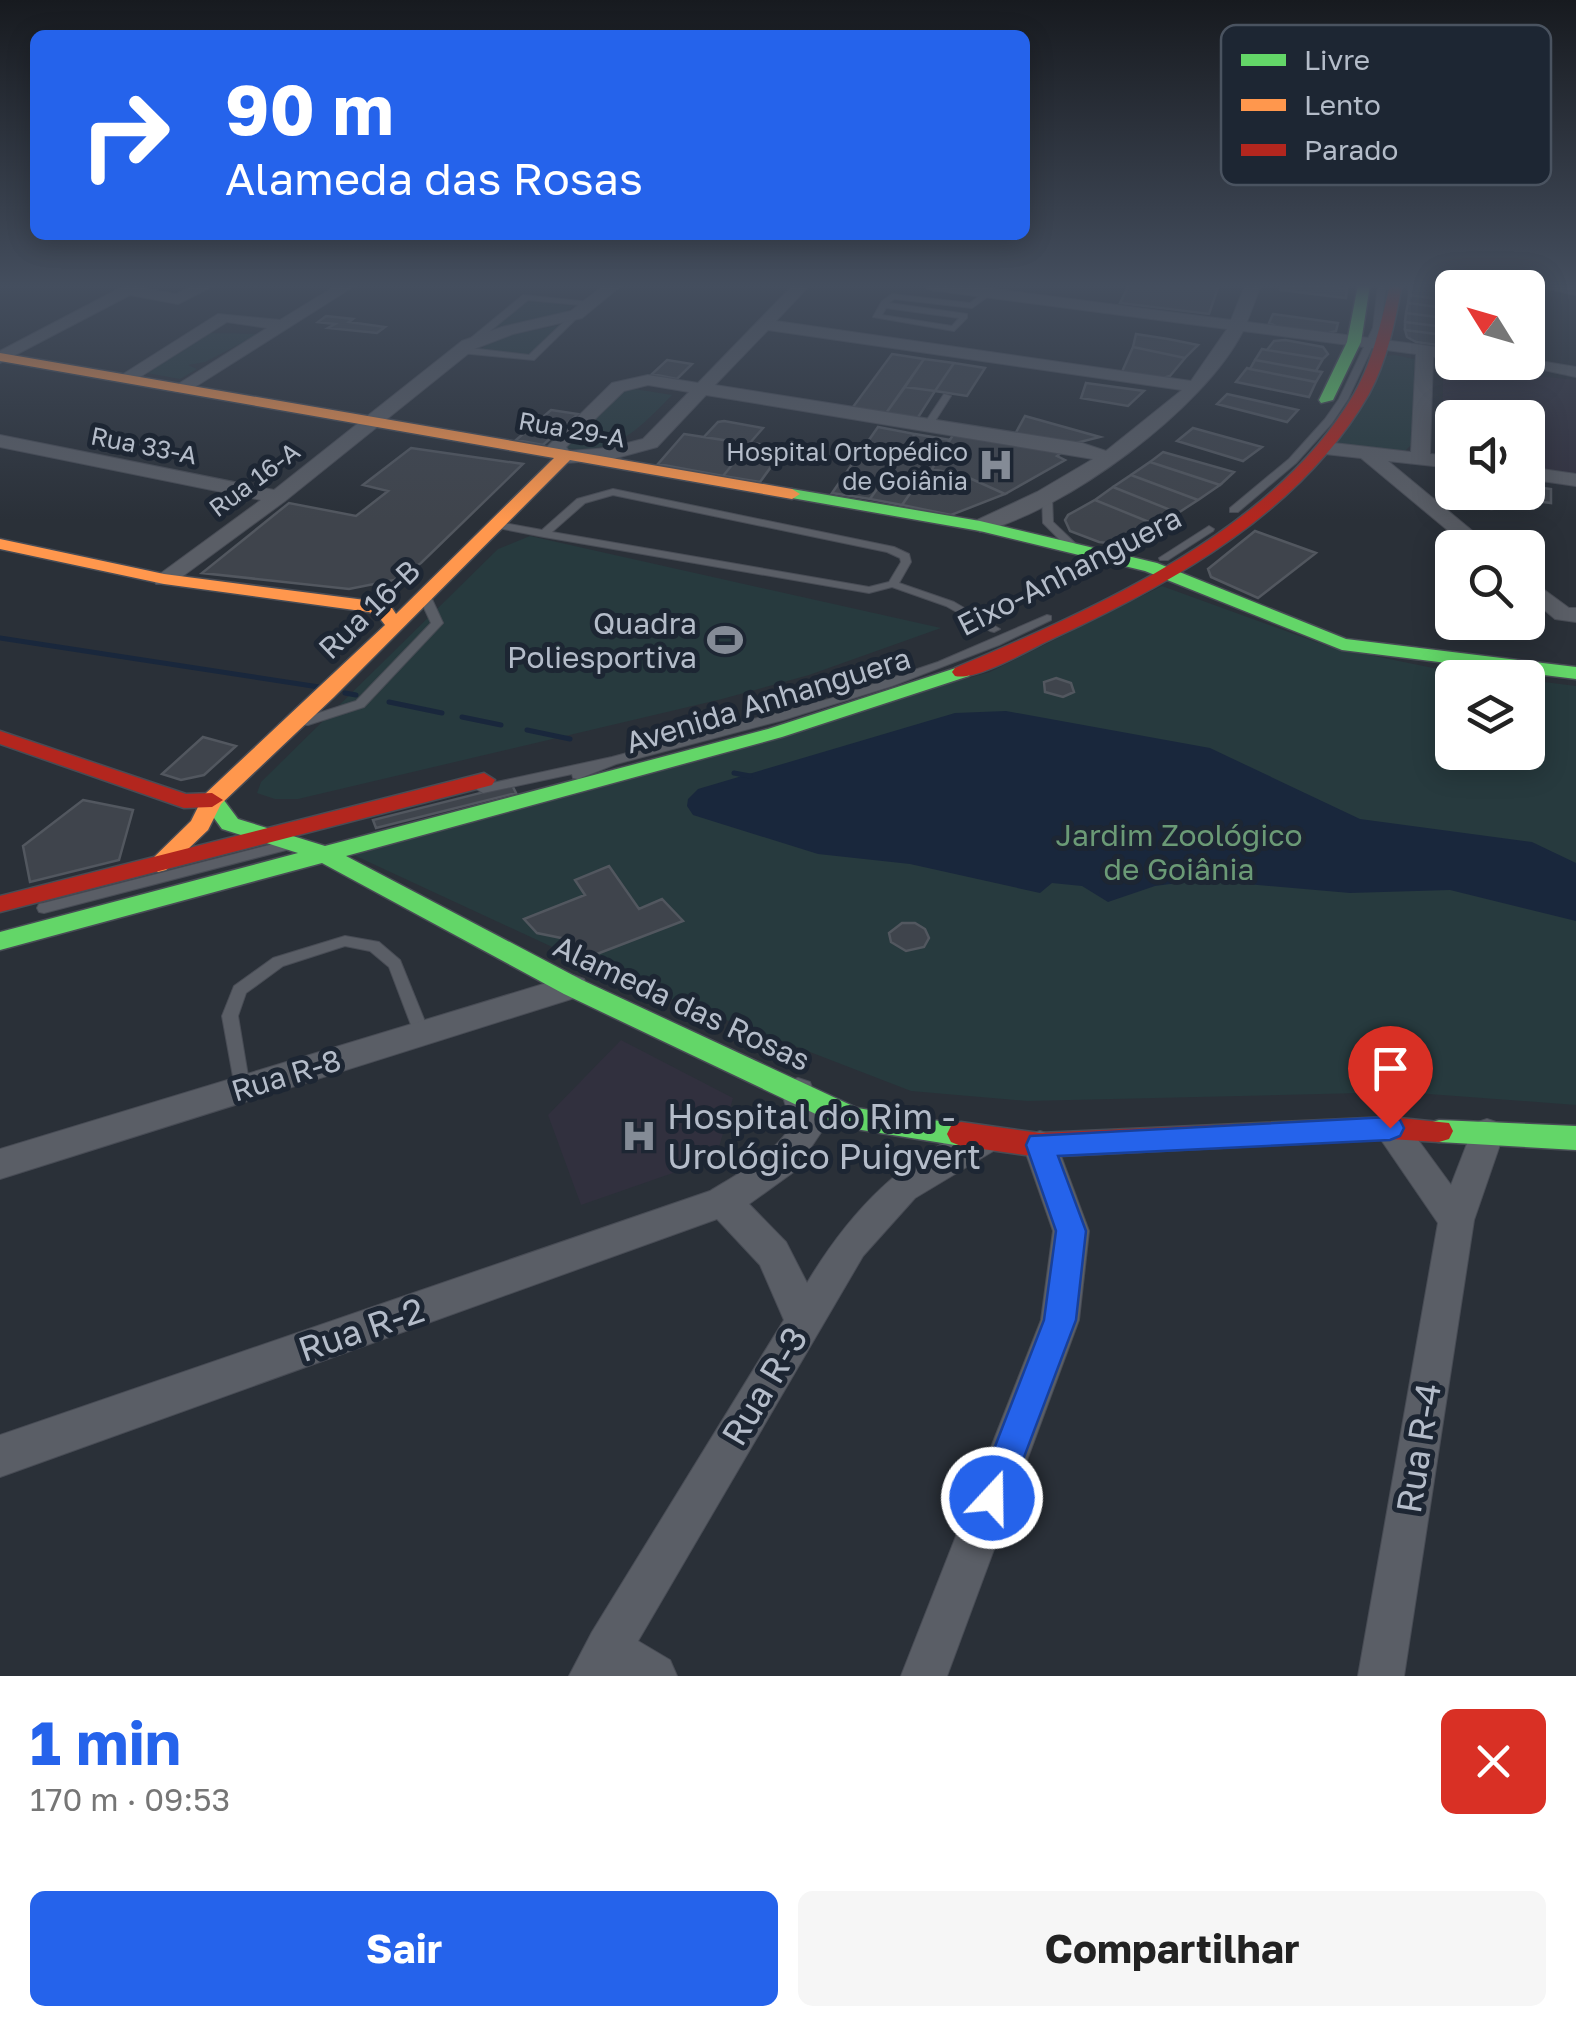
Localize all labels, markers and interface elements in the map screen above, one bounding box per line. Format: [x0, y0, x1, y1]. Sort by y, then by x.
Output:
legend [1221, 25, 1551, 185]
text: Livre [1304, 43, 1370, 76]
text: 90 m [225, 66, 394, 150]
icon: right [60, 70, 190, 200]
text: Lento [1304, 88, 1381, 121]
text: Parado [1304, 133, 1398, 166]
text: Alameda das Rosas [225, 151, 643, 205]
north arrow [1435, 270, 1545, 380]
map controls [1435, 270, 1545, 770]
button: sound [1435, 400, 1545, 510]
street label: Rua 29-A [516, 404, 628, 454]
street label: Rua 33-A [88, 420, 200, 471]
street label: Rua 16-A [203, 435, 306, 523]
place label: Hospital Ortopédico de Goiânia [726, 436, 968, 496]
hospital icon: Hospital Ortopédico de Goiânia [977, 446, 1015, 484]
street label: Eixo-Anhanguera [951, 499, 1187, 643]
button: search [1435, 530, 1545, 640]
street label: Rua 16-B [311, 552, 427, 666]
place label: Quadra Poliesportiva [507, 605, 697, 675]
sports icon: Quadra Poliesportiva [706, 621, 744, 659]
street label: Avenida Anhanguera [621, 640, 915, 760]
button: layers [1435, 660, 1545, 770]
park label: Jardim Zoológico de Goiânia [1055, 817, 1303, 887]
street label: Alameda das Rosas [548, 928, 816, 1078]
pin [1348, 1026, 1433, 1129]
street label: Rua R-8 [227, 1041, 345, 1109]
icon: arrive [1363, 1041, 1418, 1096]
place label: Hospital do Rim - Urológico Puigvert [667, 1095, 981, 1177]
hospital icon: Hospital do Rim - Urológico Puigvert [620, 1117, 658, 1155]
street label: Rua R-2 [293, 1288, 429, 1370]
street label: Rua R-3 [712, 1319, 816, 1453]
street label: Rua R-4 [1387, 1380, 1449, 1516]
position arrow [940, 1446, 1044, 1550]
text: 1 min [30, 1706, 181, 1778]
button: close [1441, 1709, 1546, 1814]
text: 170 m · 09:53 [30, 1780, 230, 1818]
button: Sair [30, 1891, 778, 2006]
button: Compartilhar [798, 1891, 1546, 2006]

